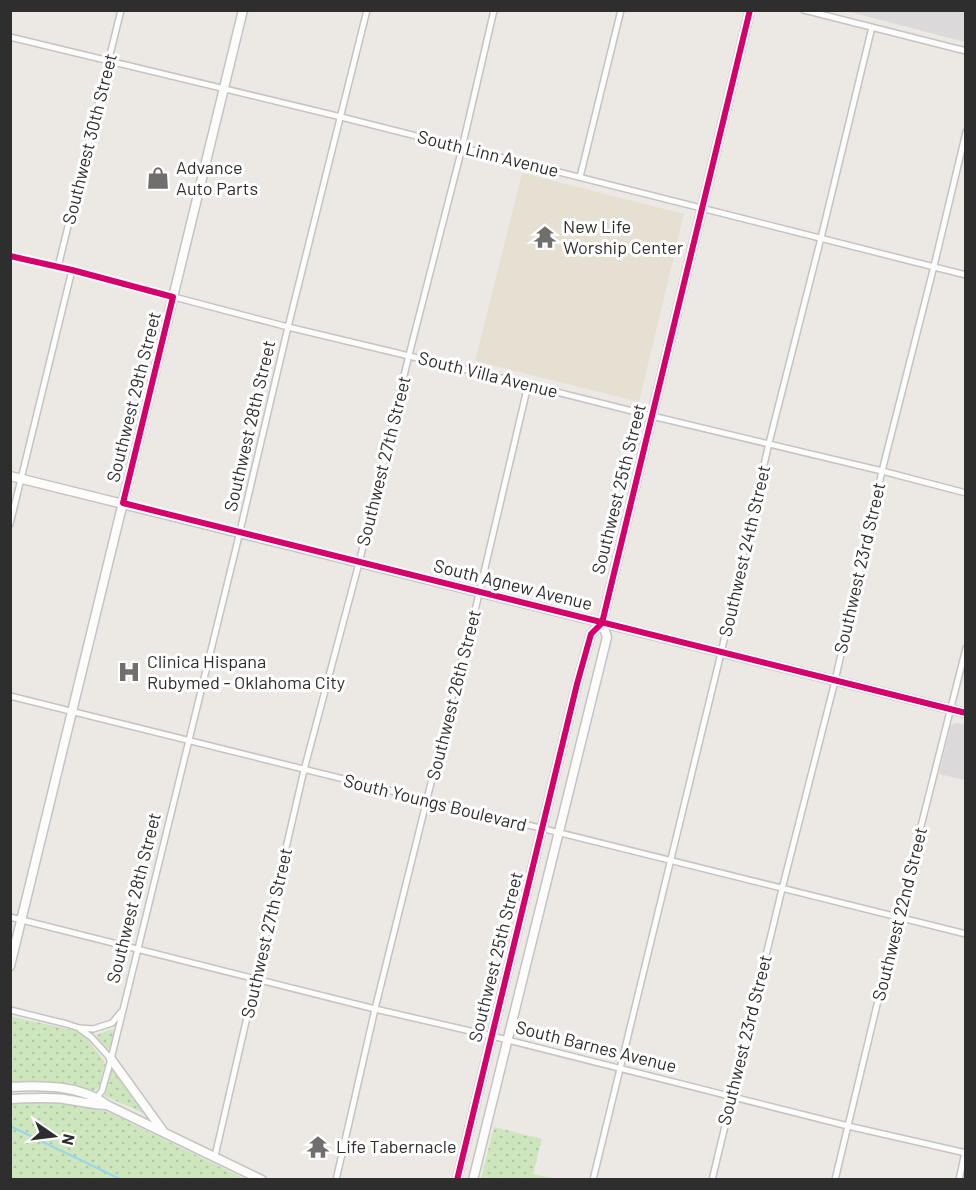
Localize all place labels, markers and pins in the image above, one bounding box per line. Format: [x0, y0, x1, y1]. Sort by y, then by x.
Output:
place label: Advance Auto Parts [176, 156, 258, 199]
shop icon: Advance Auto Parts [145, 165, 171, 191]
place label: New Life Worship Center [563, 215, 684, 258]
temple icon: New Life Worship Center [532, 224, 558, 250]
place label: Clinica Hispana Rubymed - Oklahoma City [147, 650, 345, 693]
hospital icon: Clinica Hispana Rubymed - Oklahoma City [116, 659, 142, 685]
temple icon: Life Tabernacle [305, 1134, 331, 1160]
place label: Life Tabernacle [336, 1135, 457, 1157]

